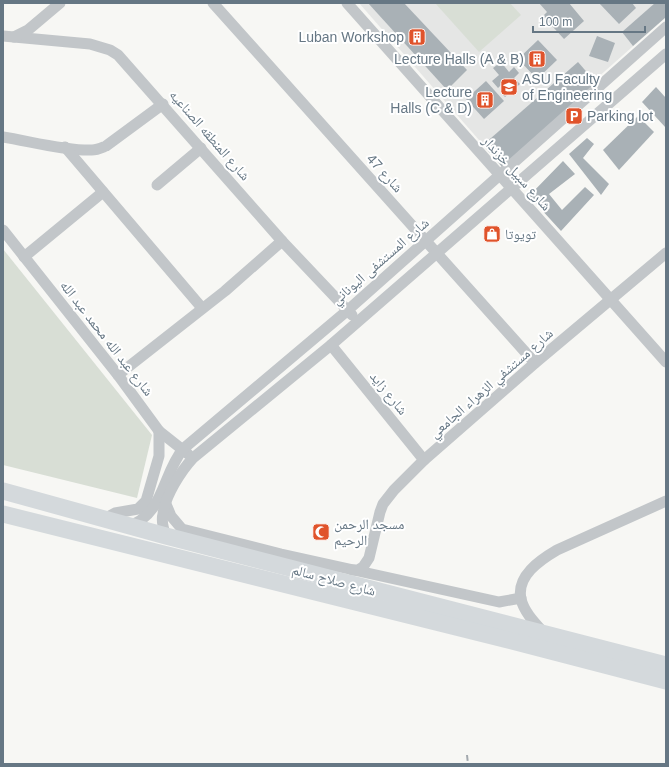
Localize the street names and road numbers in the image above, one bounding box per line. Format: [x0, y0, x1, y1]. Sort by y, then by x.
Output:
street label: شارع المنطقه الصناعيه [165, 87, 254, 185]
street label: شارع سبيل خزندار [477, 132, 555, 215]
street label: شارع 47 [362, 151, 406, 197]
street label: شارع المستشفى اليوناني [328, 214, 434, 310]
street label: شارع عبد الله محمد عبد الله [55, 277, 157, 400]
street label: شارع مستشفي الزهراء الجامعي [426, 325, 558, 444]
street label: شارع زايد [365, 368, 411, 419]
street label: شارع صلاح سالم [290, 561, 378, 601]

